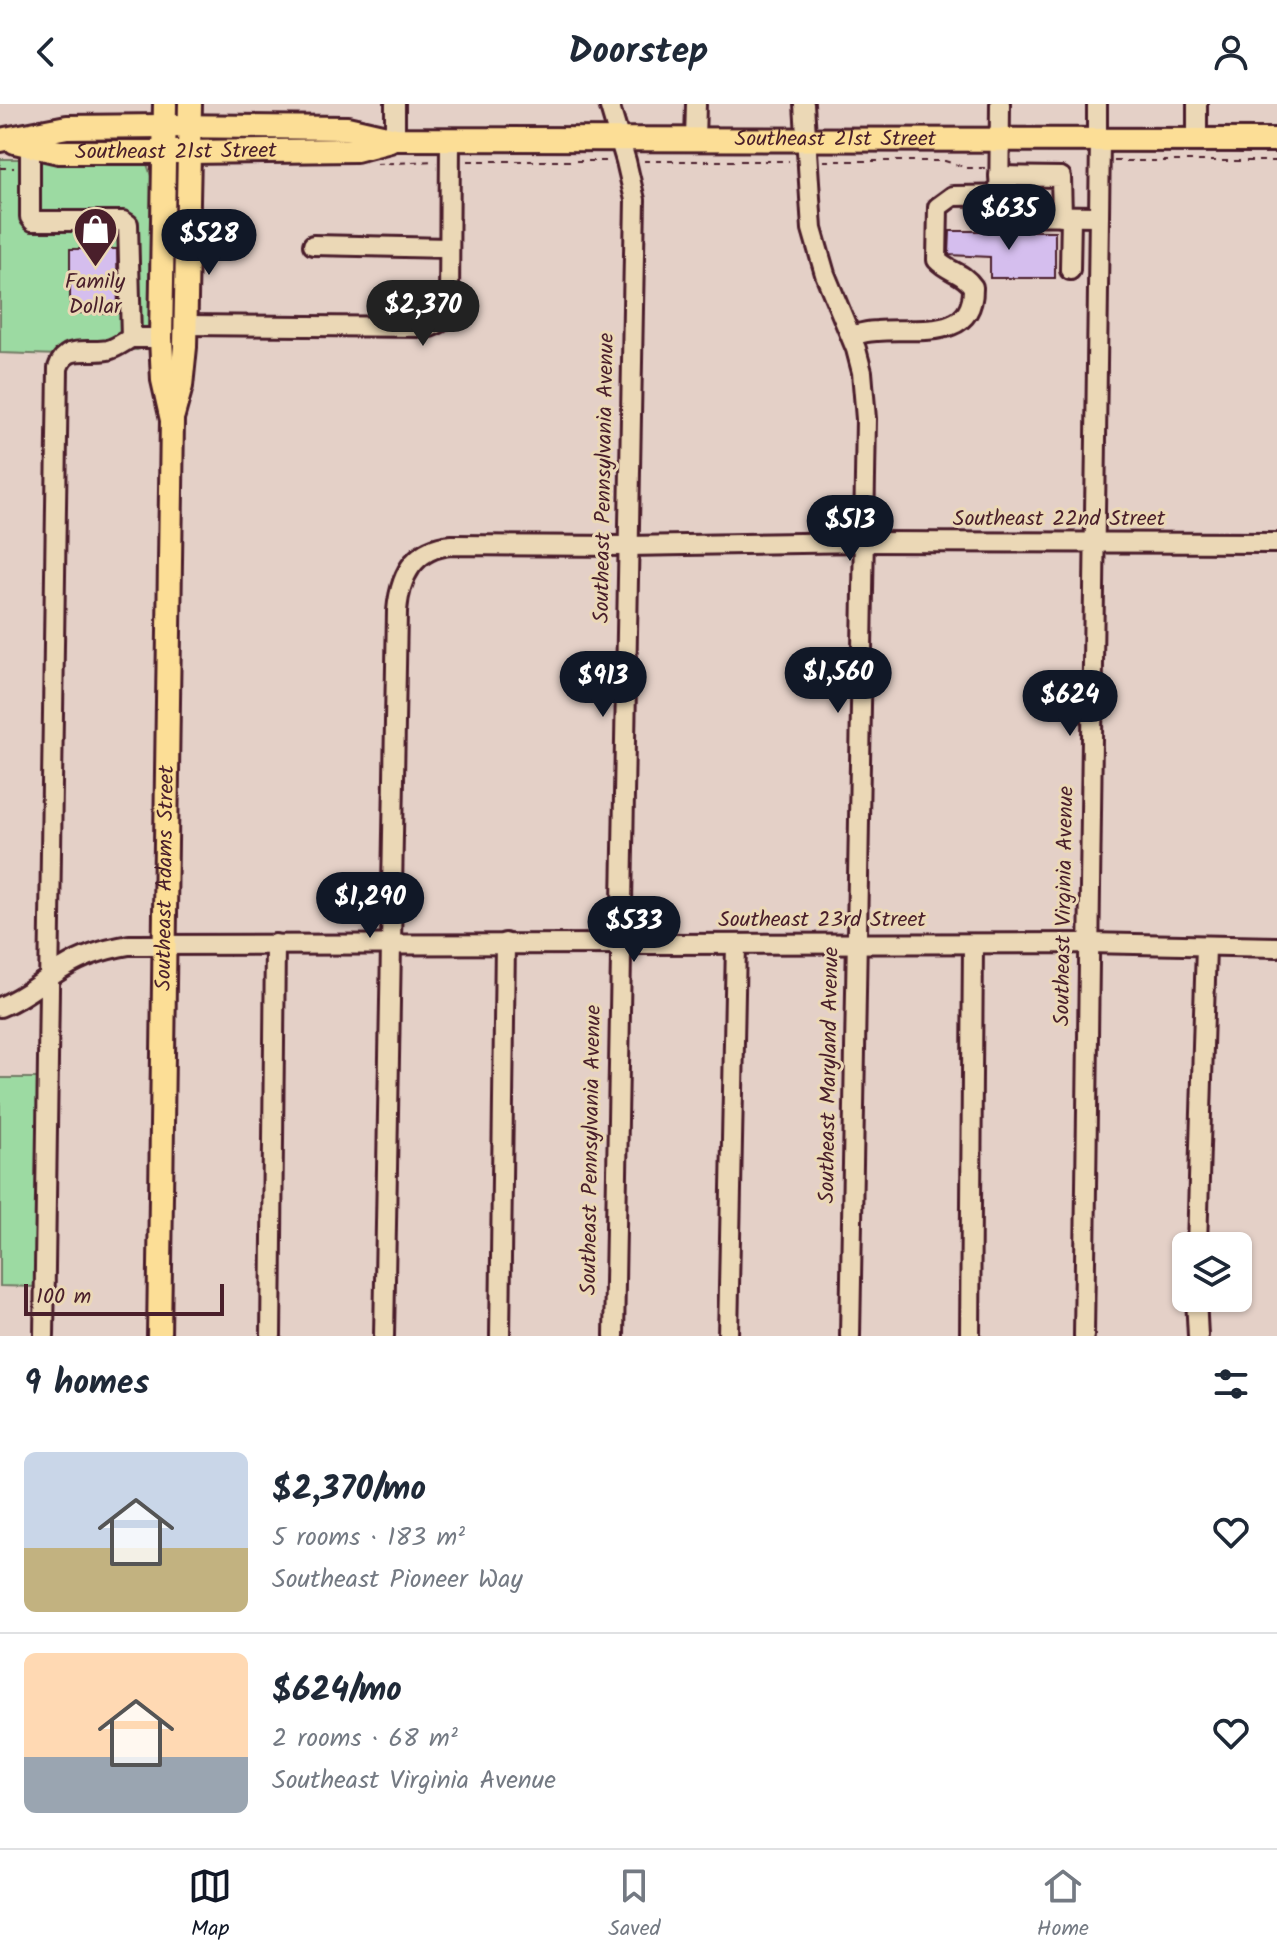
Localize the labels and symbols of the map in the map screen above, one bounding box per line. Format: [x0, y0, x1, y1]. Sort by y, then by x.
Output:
street label: Southeast 21st Street [735, 122, 937, 157]
street label: Southeast 21st Street [75, 133, 277, 170]
pin: $635 [962, 184, 1056, 252]
shop icon: Family Dollar [71, 205, 119, 268]
pin: $528 [162, 209, 256, 277]
place label: Family Dollar [65, 265, 126, 325]
pin: $2,370 [358, 280, 488, 348]
street label: Southeast Pennsylvania Avenue [585, 332, 625, 623]
pin: $513 [803, 495, 897, 563]
street label: Southeast 22nd Street [953, 502, 1166, 537]
pin: $1,560 [773, 647, 903, 715]
pin: $913 [556, 651, 650, 719]
pin: $624 [1023, 670, 1117, 738]
street label: Southeast Adams Street [146, 764, 185, 991]
street label: Southeast Virginia Avenue [1045, 785, 1085, 1026]
pin: $1,290 [305, 872, 435, 940]
pin: $533 [587, 896, 681, 964]
street label: Southeast 23rd Street [718, 903, 926, 938]
street label: Southeast Maryland Avenue [810, 946, 850, 1204]
street label: Southeast Pennsylvania Avenue [572, 1004, 612, 1295]
scale bar [24, 1280, 224, 1316]

